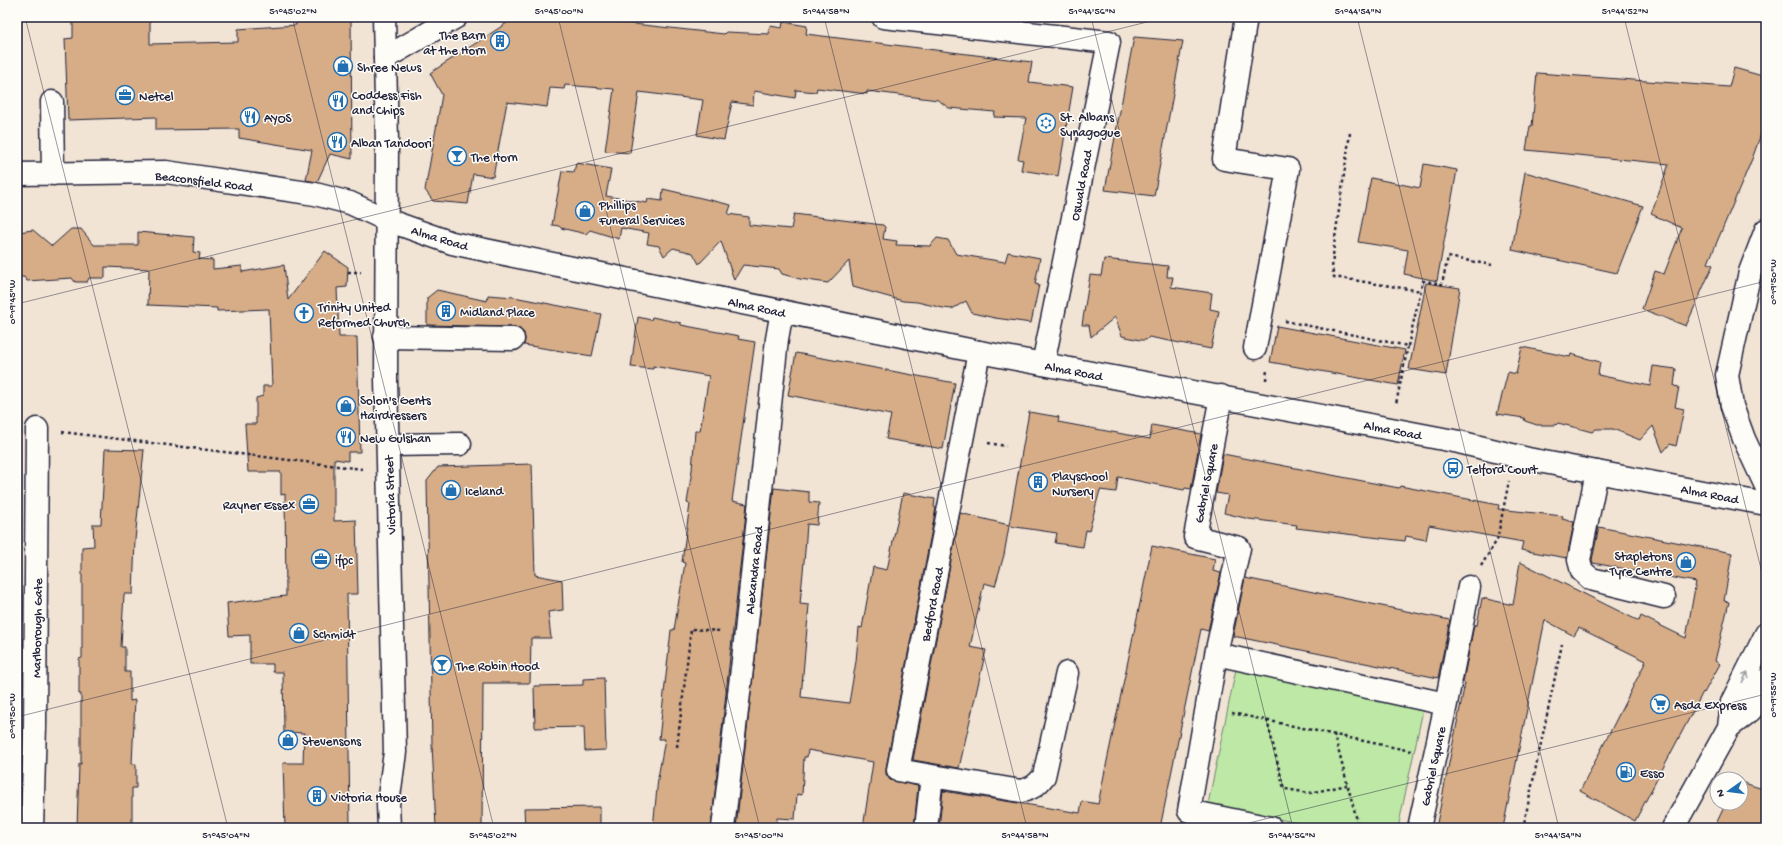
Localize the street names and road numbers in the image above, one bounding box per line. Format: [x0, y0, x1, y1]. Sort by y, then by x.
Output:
street label: Oswald Road [1068, 147, 1097, 222]
street label: Beaconsfield Road [153, 169, 255, 196]
street label: Alma Road [409, 224, 471, 256]
street label: Alma Road [726, 295, 788, 322]
street label: Alma Road [1043, 360, 1105, 386]
street label: Alma Road [1362, 419, 1424, 445]
street label: Gabriel Square [1192, 442, 1223, 525]
street label: Victoria Street [383, 454, 400, 536]
street label: Alma Road [1679, 483, 1741, 509]
street label: Alexandra Road [743, 524, 768, 615]
street label: Bedford Road [919, 565, 948, 644]
street label: Marlborough Gate [30, 578, 47, 678]
street label: Gabriel Square [1419, 725, 1450, 808]

